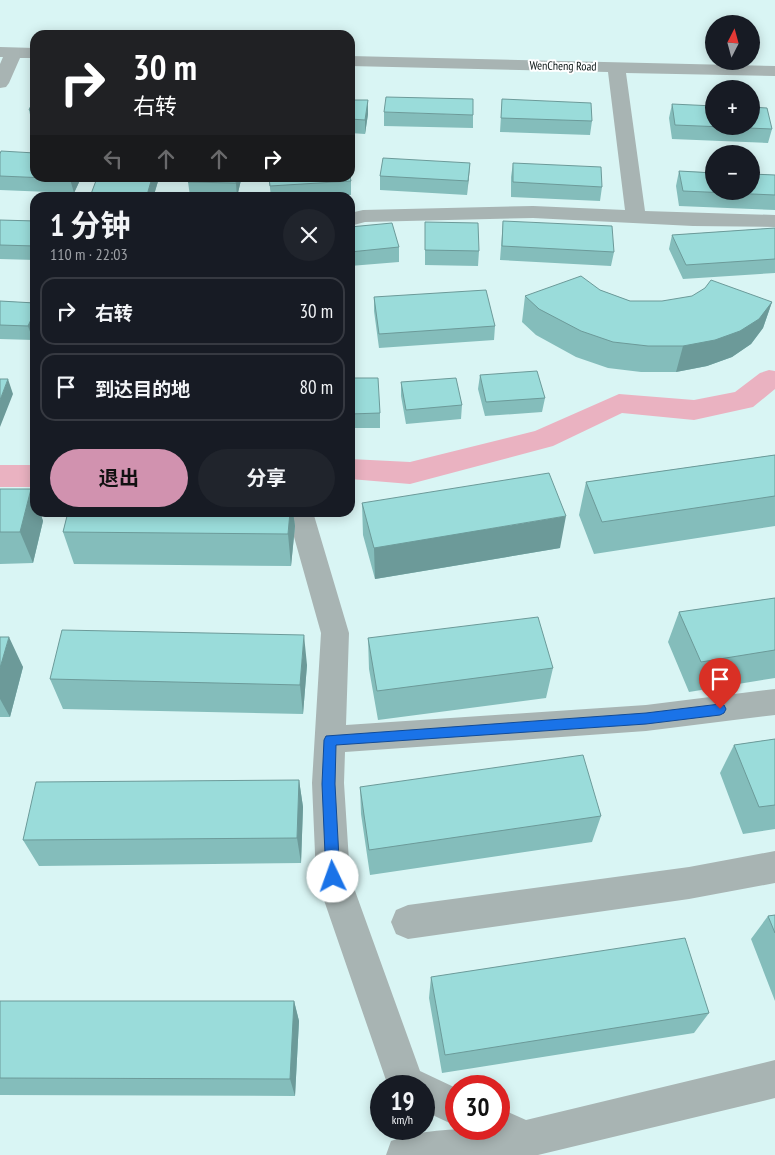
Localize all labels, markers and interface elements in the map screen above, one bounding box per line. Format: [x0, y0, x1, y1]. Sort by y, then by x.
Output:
north arrow [705, 15, 760, 70]
map controls [705, 15, 760, 200]
text: 30 m [133, 44, 197, 90]
icon: right [50, 50, 115, 115]
street label: WenCheng Road [529, 57, 597, 74]
button: + [705, 80, 760, 135]
text: 右转 [133, 92, 177, 120]
icon: left [99, 145, 127, 173]
icon: ahead [152, 145, 180, 173]
icon: ahead [205, 145, 233, 173]
icon: right [258, 145, 286, 173]
button: − [705, 145, 760, 200]
text: 1 分钟 [50, 205, 131, 244]
button: close [283, 209, 335, 261]
text: 110 m · 22:03 [50, 244, 128, 264]
icon: right [52, 297, 80, 325]
text: 30 m [300, 299, 333, 323]
text: 右转 [95, 301, 133, 325]
icon: arrive [52, 373, 80, 401]
text: 80 m [300, 375, 333, 399]
text: 到达目的地 [95, 377, 190, 401]
button: 退出 [50, 449, 188, 507]
button: 分享 [198, 449, 335, 507]
pin [699, 658, 741, 709]
icon: arrive [706, 665, 734, 693]
position arrow [306, 850, 358, 902]
speed limit sign: 30 [445, 1075, 510, 1140]
text: 19 [391, 1085, 414, 1117]
text: km/h [392, 1112, 413, 1127]

